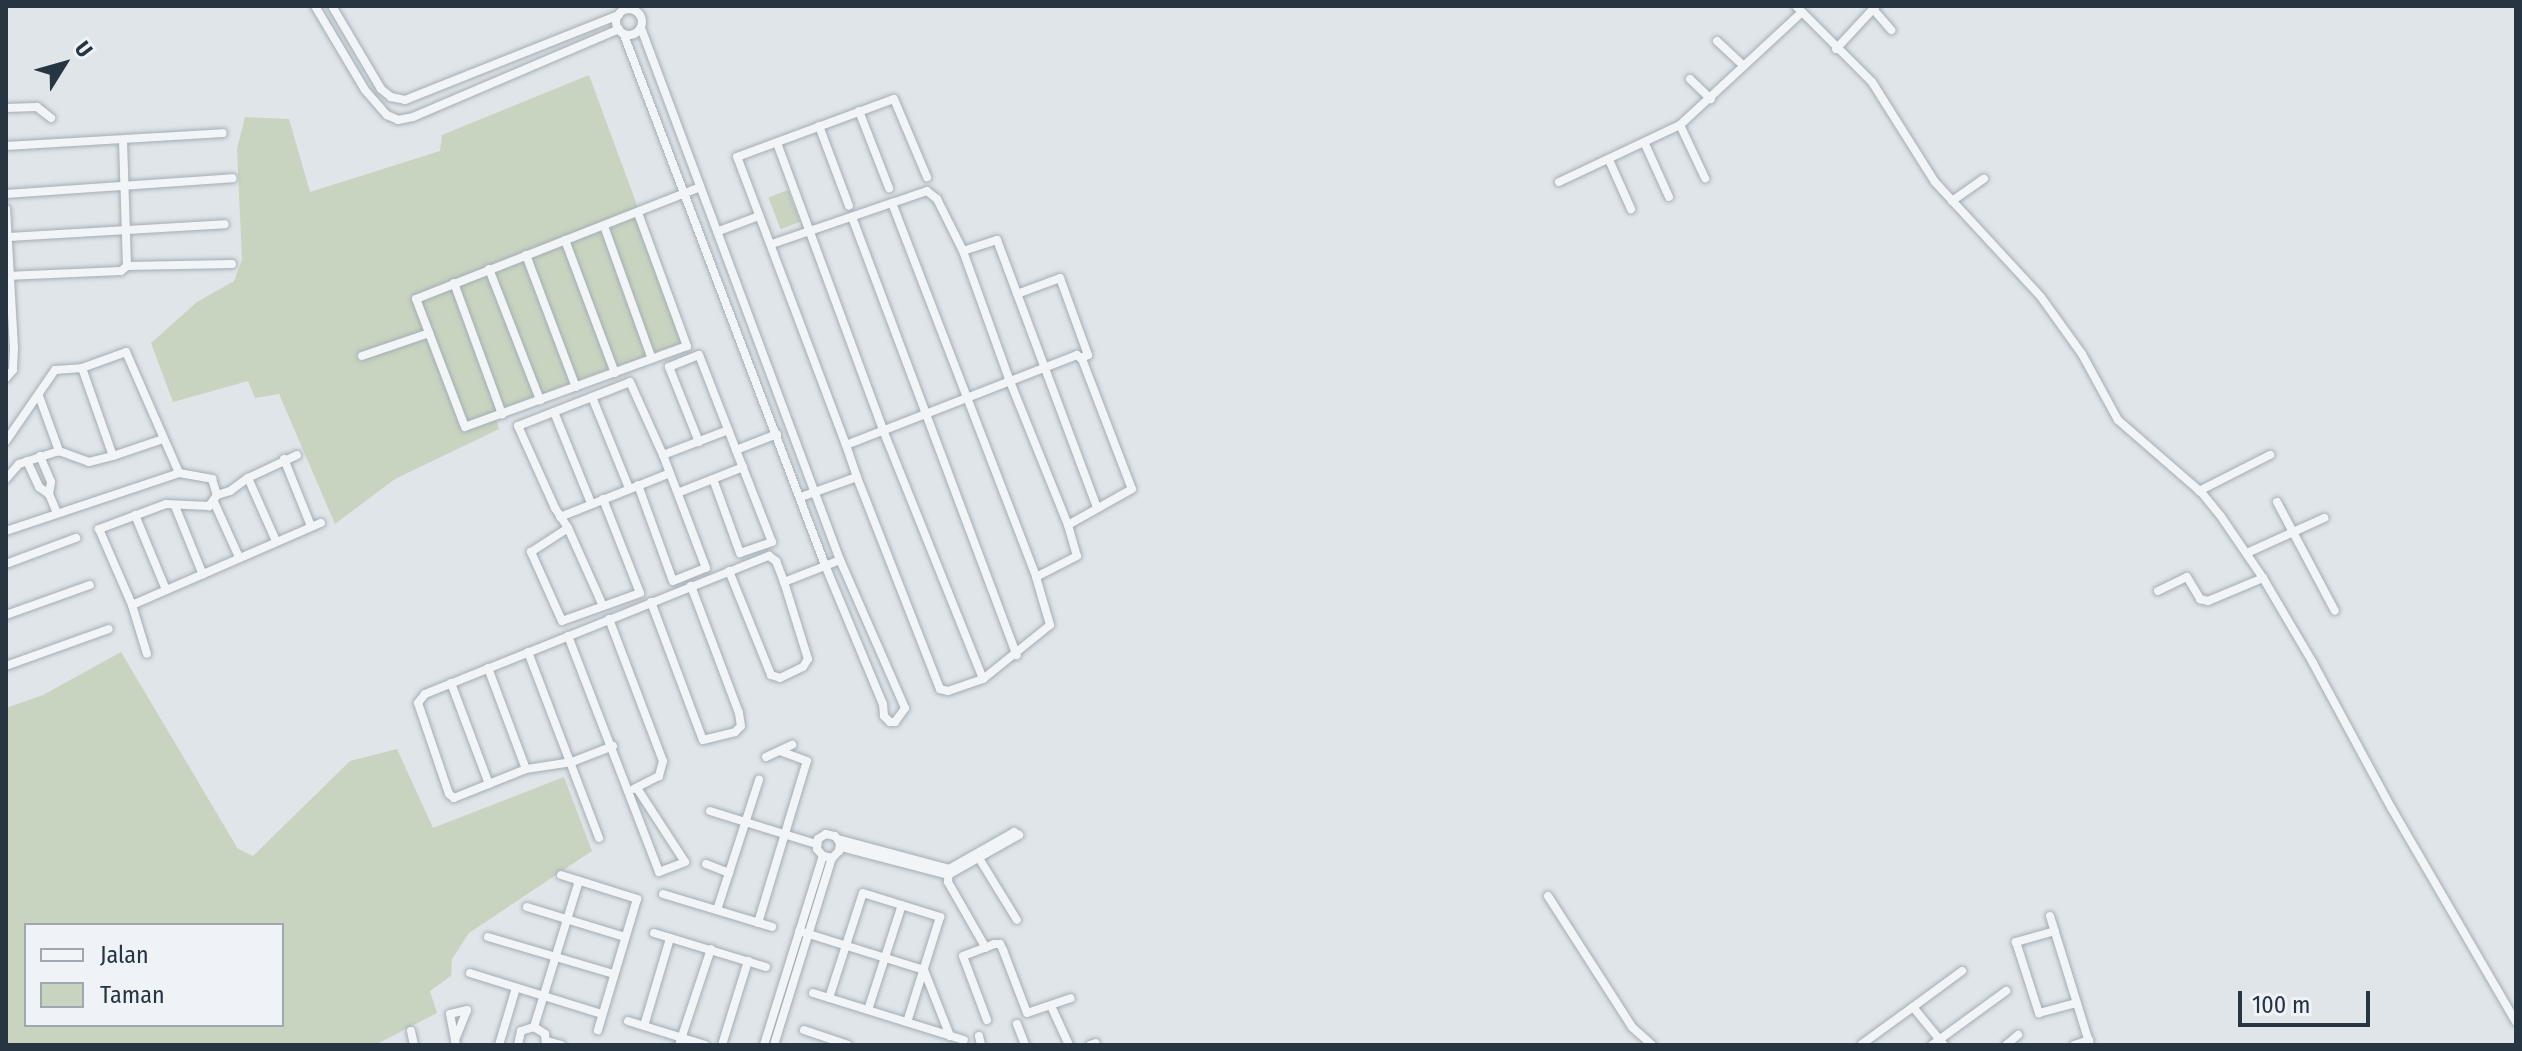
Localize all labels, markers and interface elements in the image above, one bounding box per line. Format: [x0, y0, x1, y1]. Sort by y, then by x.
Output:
north arrow [24, 24, 104, 104]
text: U [69, 36, 98, 63]
legend [24, 923, 284, 1027]
text: Jalan [100, 941, 149, 969]
scale bar [2242, 975, 2374, 1025]
text: Taman [100, 981, 165, 1009]
text: 100 m [2252, 991, 2310, 1019]

